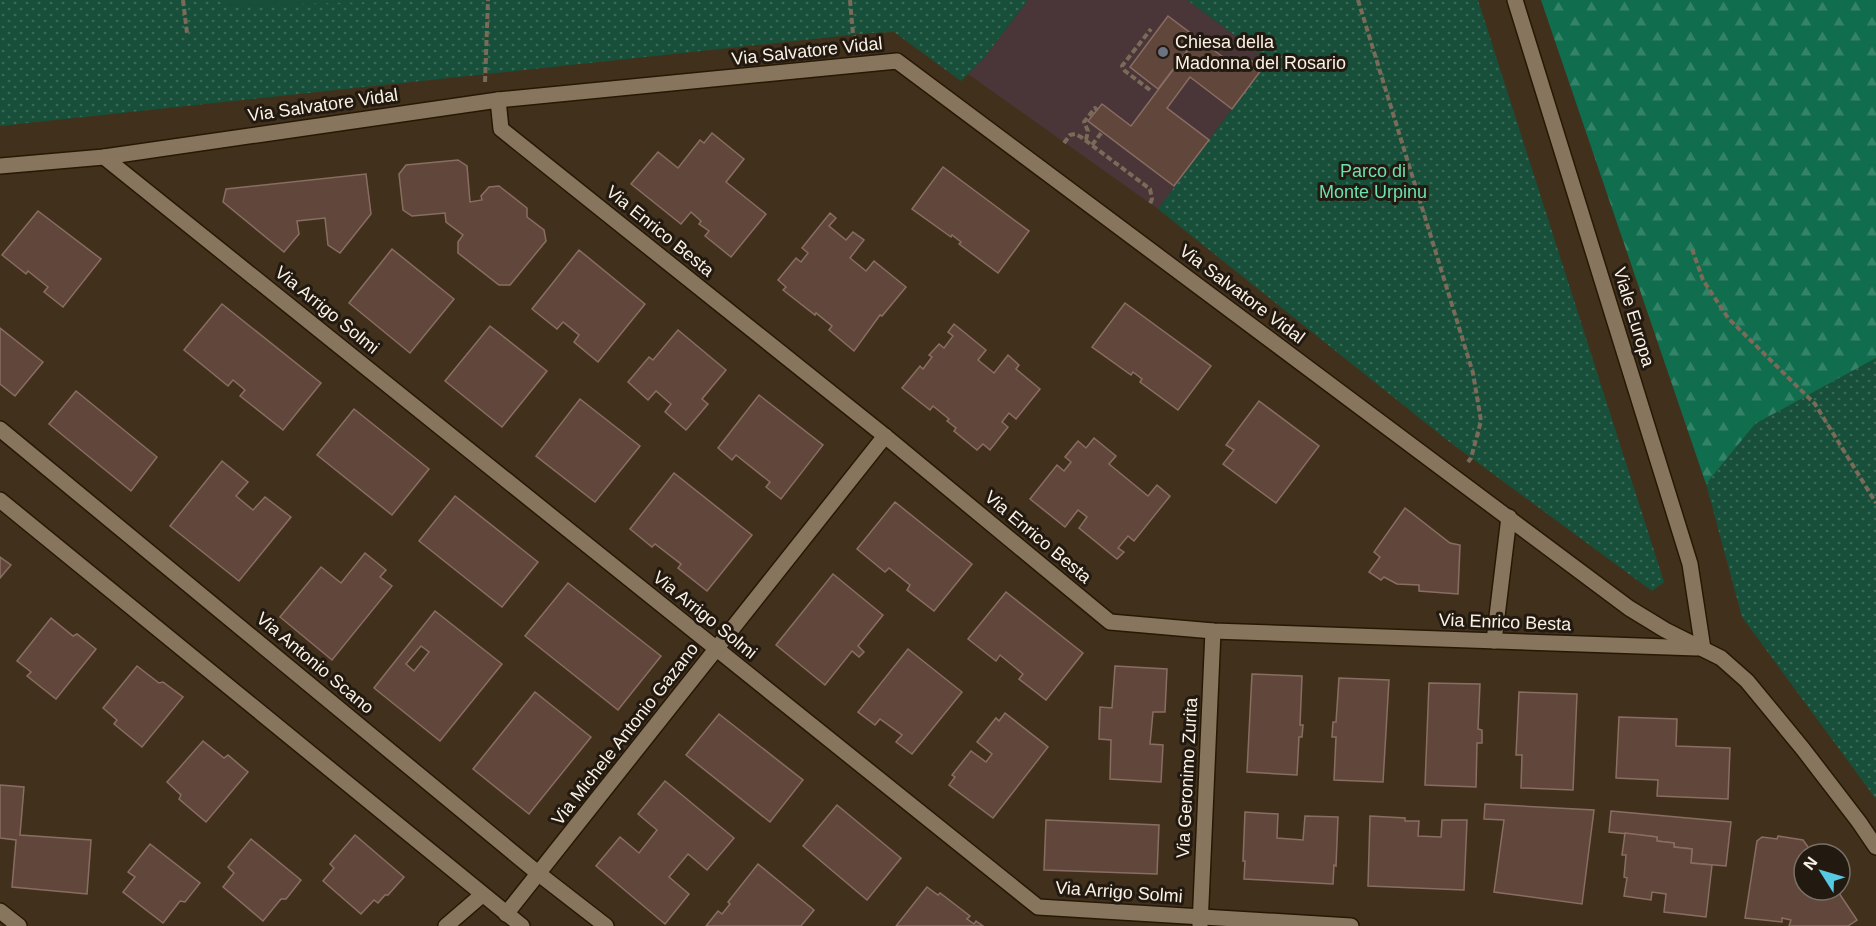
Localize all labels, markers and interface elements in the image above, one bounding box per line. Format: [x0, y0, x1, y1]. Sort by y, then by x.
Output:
place label: Chiesa della Madonna del Rosario [1175, 32, 1346, 73]
street label: Via Salvatore Vidal [731, 33, 883, 69]
marker: Chiesa della Madonna del Rosario [1156, 45, 1170, 59]
street label: Via Salvatore Vidal [247, 85, 399, 125]
park label: Parco di Monte Urpinu [1319, 161, 1427, 202]
street label: Via Enrico Besta [602, 181, 719, 281]
street label: Via Salvatore Vidal [1176, 240, 1308, 348]
street label: Via Arrigo Solmi [271, 262, 383, 358]
street label: Viale Europa [1609, 265, 1659, 370]
street label: Via Enrico Besta [981, 487, 1096, 588]
street label: Via Arrigo Solmi [649, 567, 761, 663]
street label: Via Antonio Scano [252, 608, 378, 718]
street label: Via Enrico Besta [1438, 610, 1573, 634]
street label: Via Michele Antonio Gazano [548, 639, 702, 829]
street label: Via Geronimo Zurita [1173, 696, 1201, 859]
north arrow [1792, 842, 1852, 902]
text: N [1800, 854, 1821, 873]
street label: Via Arrigo Solmi [1055, 878, 1183, 906]

